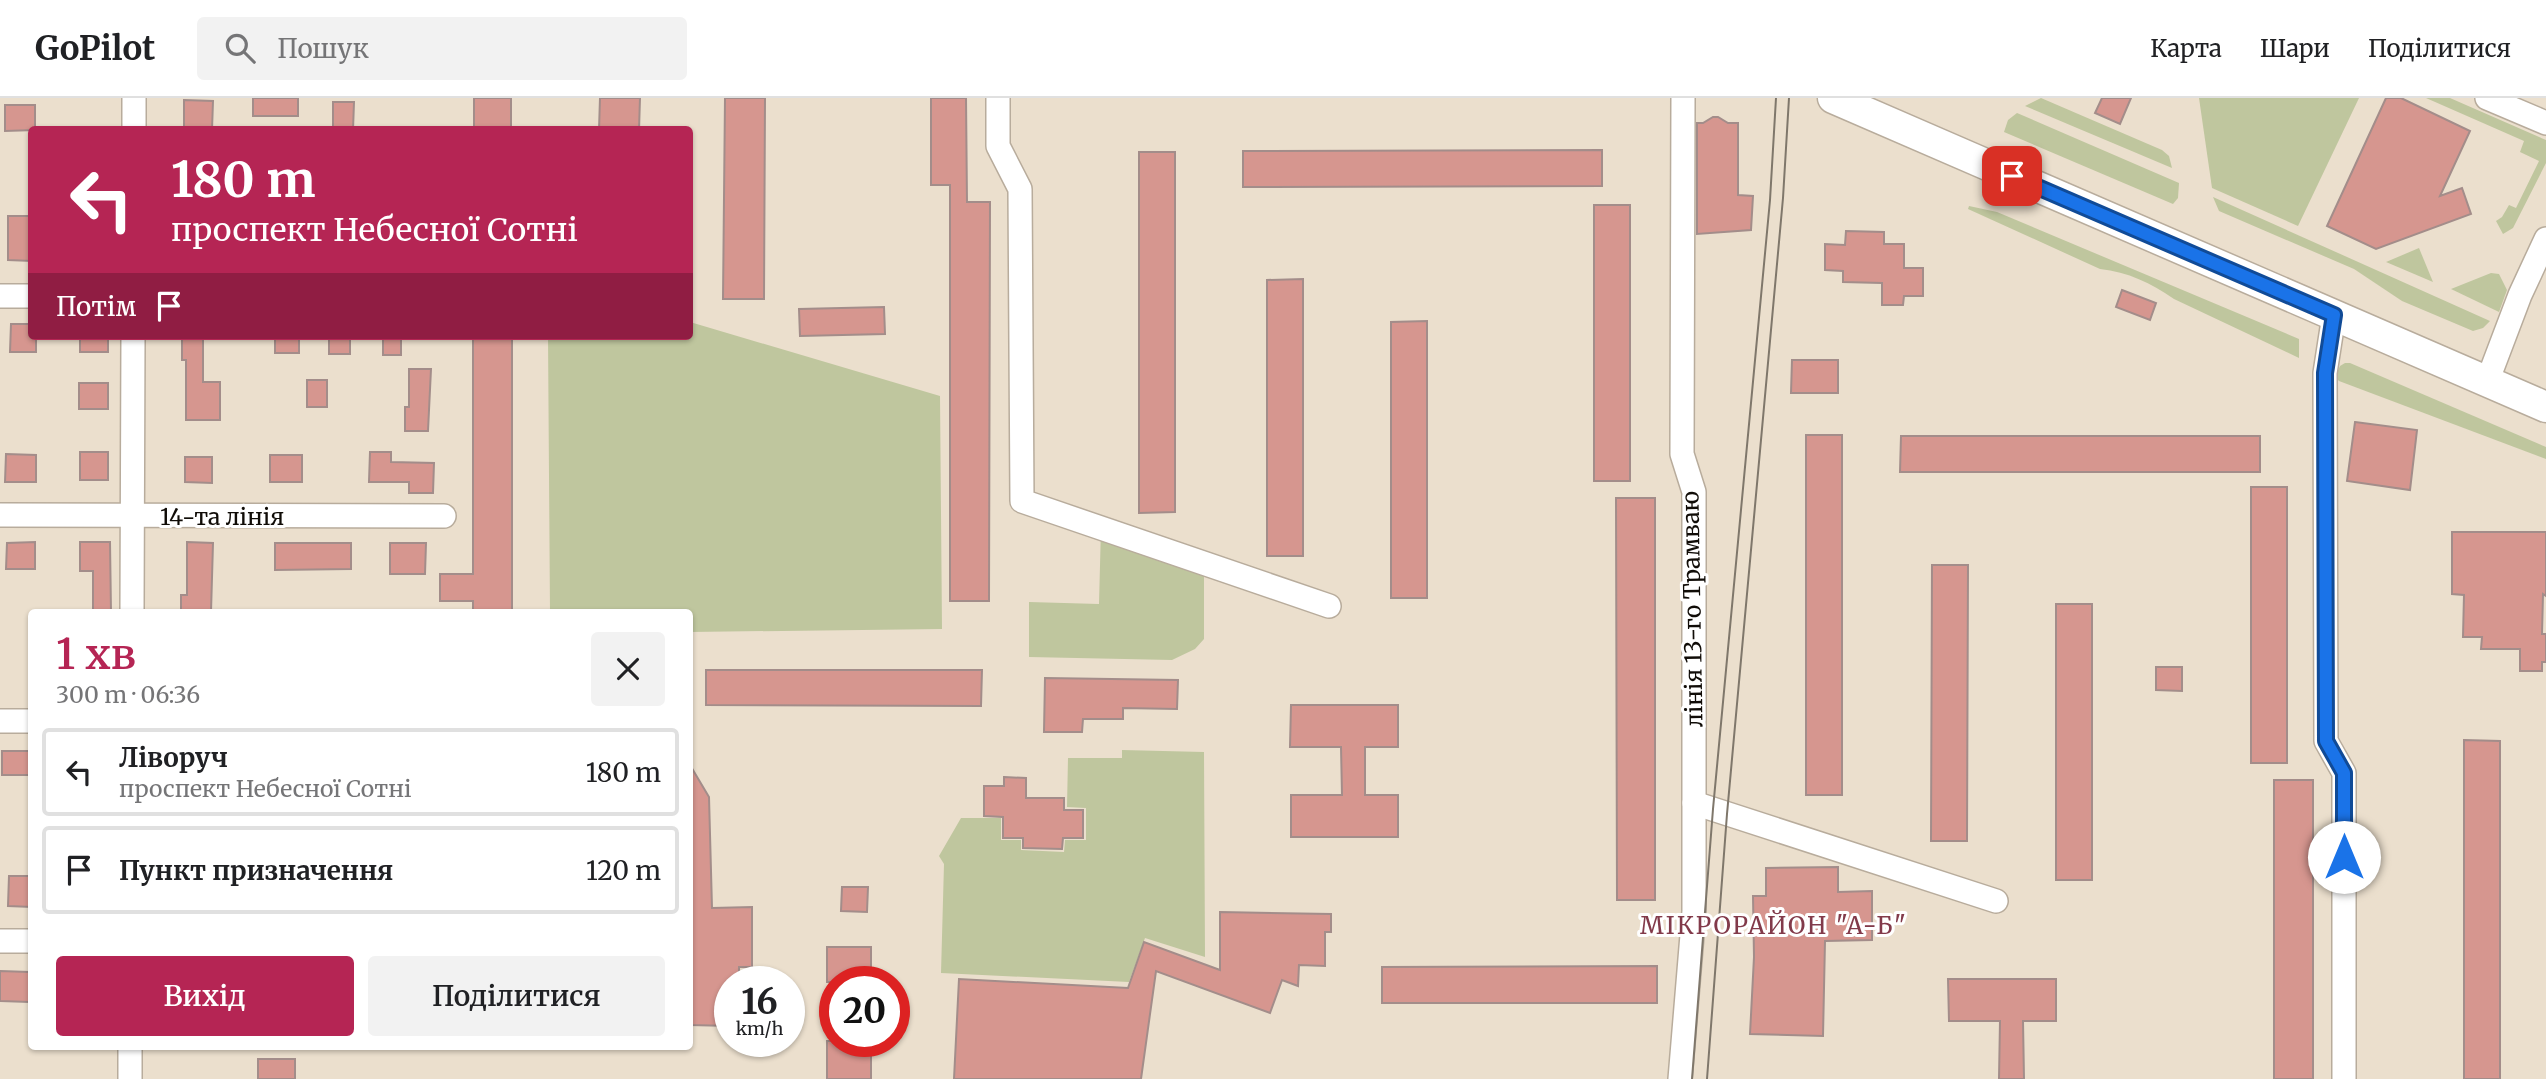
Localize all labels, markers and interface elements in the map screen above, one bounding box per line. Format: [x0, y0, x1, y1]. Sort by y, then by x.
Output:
search box [197, 17, 687, 80]
text: GoPilot [35, 28, 155, 69]
icon: search [221, 29, 259, 67]
text: Пошук [277, 32, 369, 65]
text: Карта [2150, 33, 2222, 64]
text: Шари [2260, 33, 2330, 64]
text: Поділитися [2368, 33, 2511, 64]
pin [1982, 146, 2042, 206]
text: 180 m [171, 149, 316, 210]
icon: left [56, 154, 147, 245]
icon: arrive [1993, 157, 2031, 195]
text: проспект Небесної Сотні [171, 210, 578, 250]
icon: arrive [150, 287, 188, 325]
text: Потім [56, 290, 136, 323]
street label: лінія 13-го Трамваю [1675, 491, 1709, 727]
street label: 14-та лінія [160, 502, 284, 531]
text: 1 хв [56, 628, 136, 680]
button: close [591, 632, 665, 706]
text: 300 m · 06:36 [56, 680, 200, 709]
text: Ліворуч [119, 741, 228, 774]
icon: left [60, 753, 98, 791]
text: 180 m [586, 756, 661, 789]
text: проспект Небесної Сотні [119, 774, 411, 803]
position arrow [2307, 820, 2381, 894]
icon: arrive [60, 851, 98, 889]
text: Пункт призначення [119, 854, 393, 887]
text: 120 m [586, 854, 661, 887]
district label: МІКРОРАЙОН "А-Б" [1640, 910, 1908, 941]
button: Вихід [56, 956, 354, 1036]
button: Поділитися [368, 956, 665, 1036]
speed limit sign: 20 [819, 966, 910, 1057]
text: 16 [741, 980, 778, 1024]
text: km/h [736, 1017, 783, 1040]

